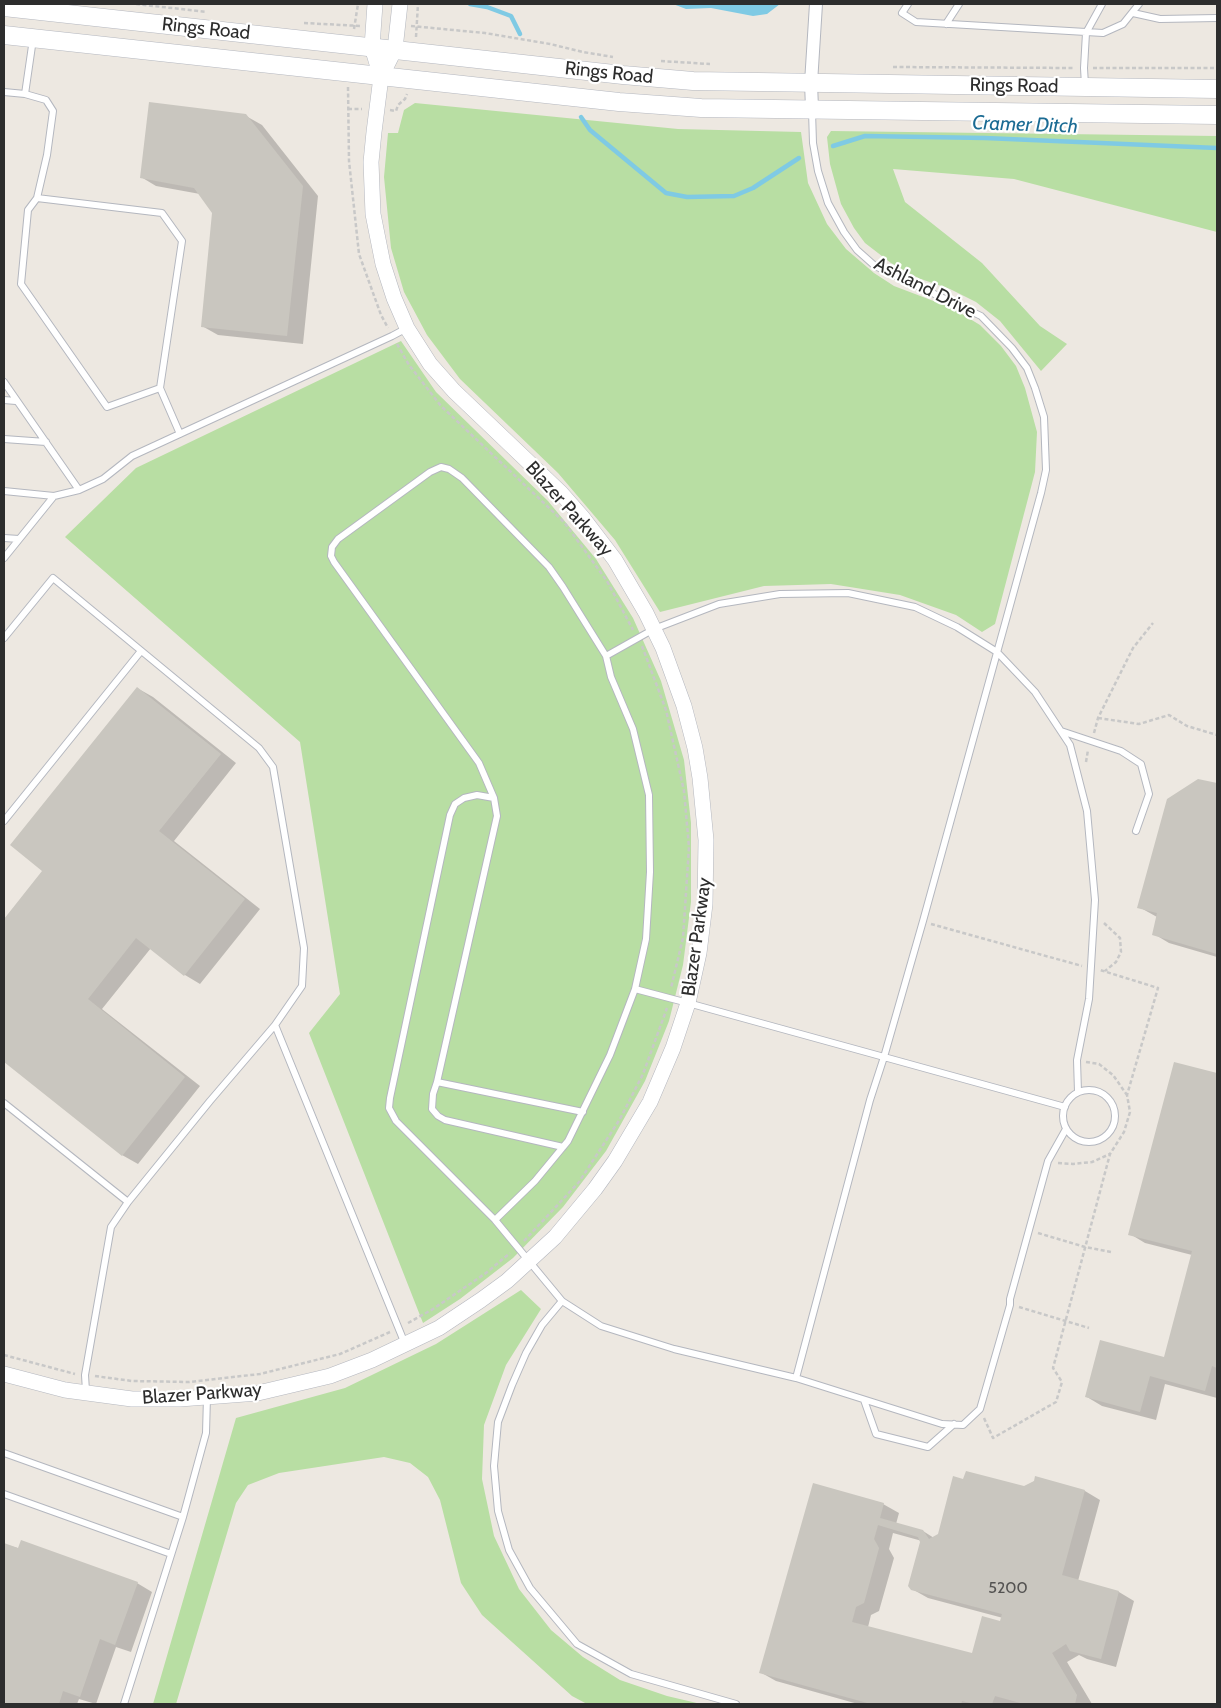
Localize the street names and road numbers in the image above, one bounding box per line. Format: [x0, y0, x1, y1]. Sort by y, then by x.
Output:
street label: Rings Road [161, 13, 251, 45]
street label: Rings Road [564, 57, 654, 89]
street label: Rings Road [969, 74, 1059, 98]
street label: Ashland Drive [870, 253, 980, 323]
street label: Blazer Parkway [520, 457, 618, 561]
street label: Blazer Parkway [677, 876, 717, 998]
street label: Blazer Parkway [141, 1378, 263, 1410]

